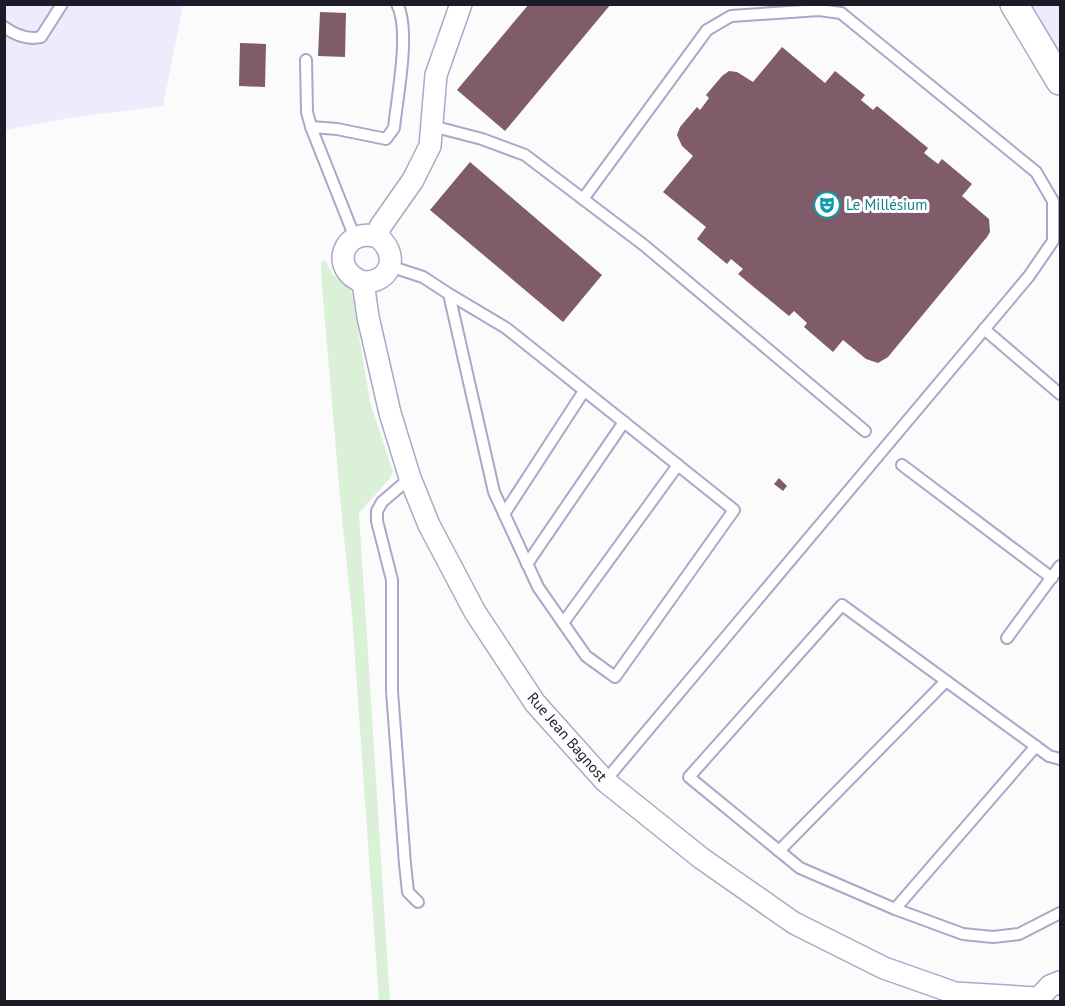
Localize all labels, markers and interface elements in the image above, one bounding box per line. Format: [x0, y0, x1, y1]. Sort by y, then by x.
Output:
theatre icon: Le Millésium [812, 190, 842, 220]
place label: Le Millésium [846, 195, 927, 214]
street label: Rue Jean Bagnost [523, 688, 611, 785]

